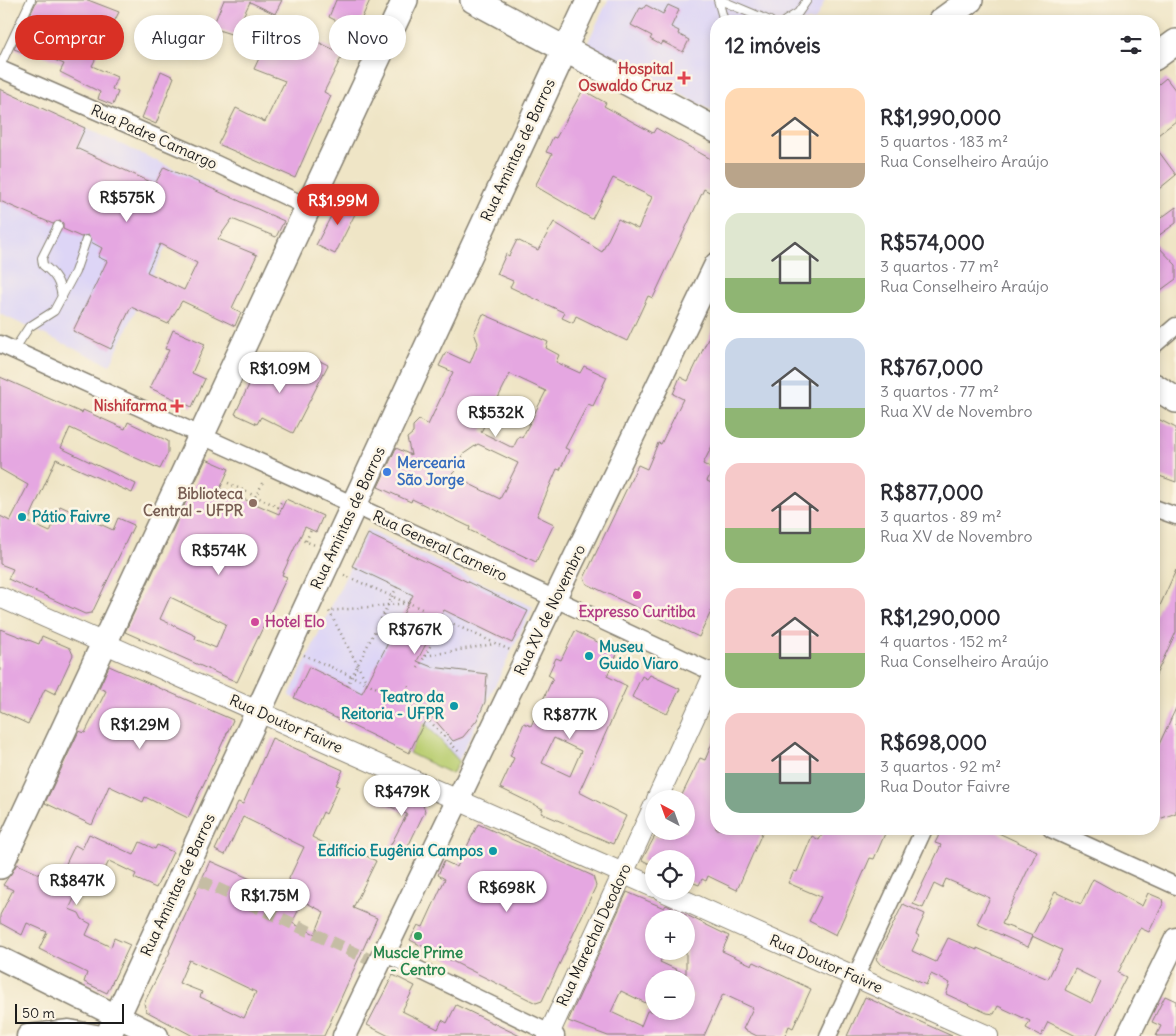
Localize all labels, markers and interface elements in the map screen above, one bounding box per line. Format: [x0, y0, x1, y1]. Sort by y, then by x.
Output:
chip: Comprar [15, 15, 124, 60]
chip: Alugar [134, 15, 223, 60]
chip: Filtros [233, 15, 319, 60]
chip: Novo [329, 15, 406, 60]
icon: filters [1117, 31, 1145, 59]
text: 12 imóveis [725, 32, 821, 59]
place label: Hospital Oswaldo Cruz [578, 59, 673, 95]
marker: Hospital Oswaldo Cruz [677, 71, 691, 85]
street label: Rua Amintas de Barros [476, 75, 559, 224]
street label: Rua Padre Camargo [88, 100, 220, 173]
text: R$1,990,000 [880, 104, 1001, 131]
icon: home [765, 108, 825, 168]
text: 5 quartos · 183 m² [880, 131, 1008, 151]
text: Rua Conselheiro Araújo [880, 151, 1049, 171]
pin: R$575K [86, 180, 168, 223]
pin: R$1.99M [292, 184, 384, 226]
text: R$575K [99, 187, 155, 207]
text: R$1.99M [308, 190, 368, 210]
text: R$574,000 [880, 229, 985, 256]
icon: home [765, 233, 825, 293]
text: 3 quartos · 77 m² [880, 256, 999, 276]
text: Rua Conselheiro Araújo [880, 276, 1049, 296]
pin: R$1.09M [234, 352, 326, 394]
text: R$767,000 [880, 354, 983, 381]
text: R$1.09M [249, 358, 311, 378]
icon: home [765, 358, 825, 418]
text: 3 quartos · 77 m² [880, 381, 999, 401]
place label: Nishifarma [93, 396, 167, 415]
pin: R$532K [455, 396, 537, 438]
marker: Nishifarma [171, 400, 183, 412]
text: Rua XV de Novembro [880, 401, 1032, 421]
text: R$532K [468, 402, 524, 422]
street label: Rua Amintas de Barros [306, 443, 389, 592]
place label: Mercearia São Jorge [397, 453, 466, 490]
marker: Mercearia São Jorge [381, 466, 393, 478]
text: R$877,000 [880, 479, 984, 506]
icon: home [765, 483, 825, 543]
place label: Biblioteca Central - UFPR [143, 484, 243, 520]
marker: Biblioteca Central - UFPR [247, 497, 259, 509]
street label: Rua General Carneiro [370, 506, 511, 585]
text: 3 quartos · 89 m² [880, 506, 1002, 526]
place label: Pátio Faivre [32, 507, 110, 526]
marker: Pátio Faivre [16, 511, 28, 523]
text: Rua XV de Novembro [880, 526, 1032, 546]
pin: R$574K [178, 534, 260, 576]
text: R$574K [192, 540, 246, 560]
street label: Rua XV de Novembro [510, 541, 589, 678]
marker: Expresso Curitiba [631, 589, 643, 601]
place label: Expresso Curitiba [578, 602, 696, 622]
text: R$1,290,000 [880, 604, 1001, 631]
icon: home [765, 608, 825, 668]
place label: Hotel Elo [265, 612, 325, 631]
pin: R$767K [374, 612, 456, 655]
marker: Hotel Elo [249, 616, 261, 628]
text: R$767K [388, 619, 442, 639]
text: 4 quartos · 152 m² [880, 631, 1008, 651]
place label: Museu Guido Viaro [599, 637, 679, 673]
marker: Museu Guido Viaro [583, 650, 595, 662]
text: Rua Conselheiro Araújo [880, 651, 1049, 671]
place label: Teatro da Reitoria - UFPR [341, 687, 444, 723]
street label: Rua Doutor Faivre [227, 690, 346, 757]
pin: R$877K [529, 698, 611, 740]
marker: Teatro da Reitoria - UFPR [448, 700, 460, 712]
text: R$877K [543, 704, 597, 724]
pin: R$1.29M [94, 708, 186, 750]
text: R$1.29M [110, 714, 170, 734]
text: R$698,000 [880, 729, 987, 756]
icon: home [765, 733, 825, 793]
text: 3 quartos · 92 m² [880, 756, 1001, 776]
pin: R$479K [361, 774, 443, 817]
text: Rua Doutor Faivre [880, 776, 1010, 796]
text: R$479K [374, 781, 430, 801]
north arrow [645, 790, 695, 840]
map controls [645, 790, 695, 1020]
street label: Rua Amintas de Barros [136, 810, 219, 959]
place label: Edifício Eugênia Campos [318, 841, 483, 861]
marker: Edifício Eugênia Campos [487, 845, 499, 857]
button: locate [645, 850, 695, 900]
street label: Rua Marechal Deodoro [552, 860, 635, 1009]
pin: R$847K [36, 864, 118, 906]
text: R$847K [49, 870, 105, 890]
pin: R$698K [466, 870, 548, 913]
text: R$698K [479, 877, 535, 897]
pin: R$1.75M [224, 878, 316, 921]
text: R$1.75M [241, 885, 299, 905]
button: + [645, 910, 695, 960]
marker: Muscle Prime - Centro [412, 930, 424, 942]
street label: Rua Doutor Faivre [767, 930, 886, 997]
place label: Muscle Prime - Centro [373, 943, 463, 979]
button: − [645, 970, 695, 1020]
scale bar [15, 1001, 124, 1024]
text: 50 m [22, 1004, 55, 1022]

